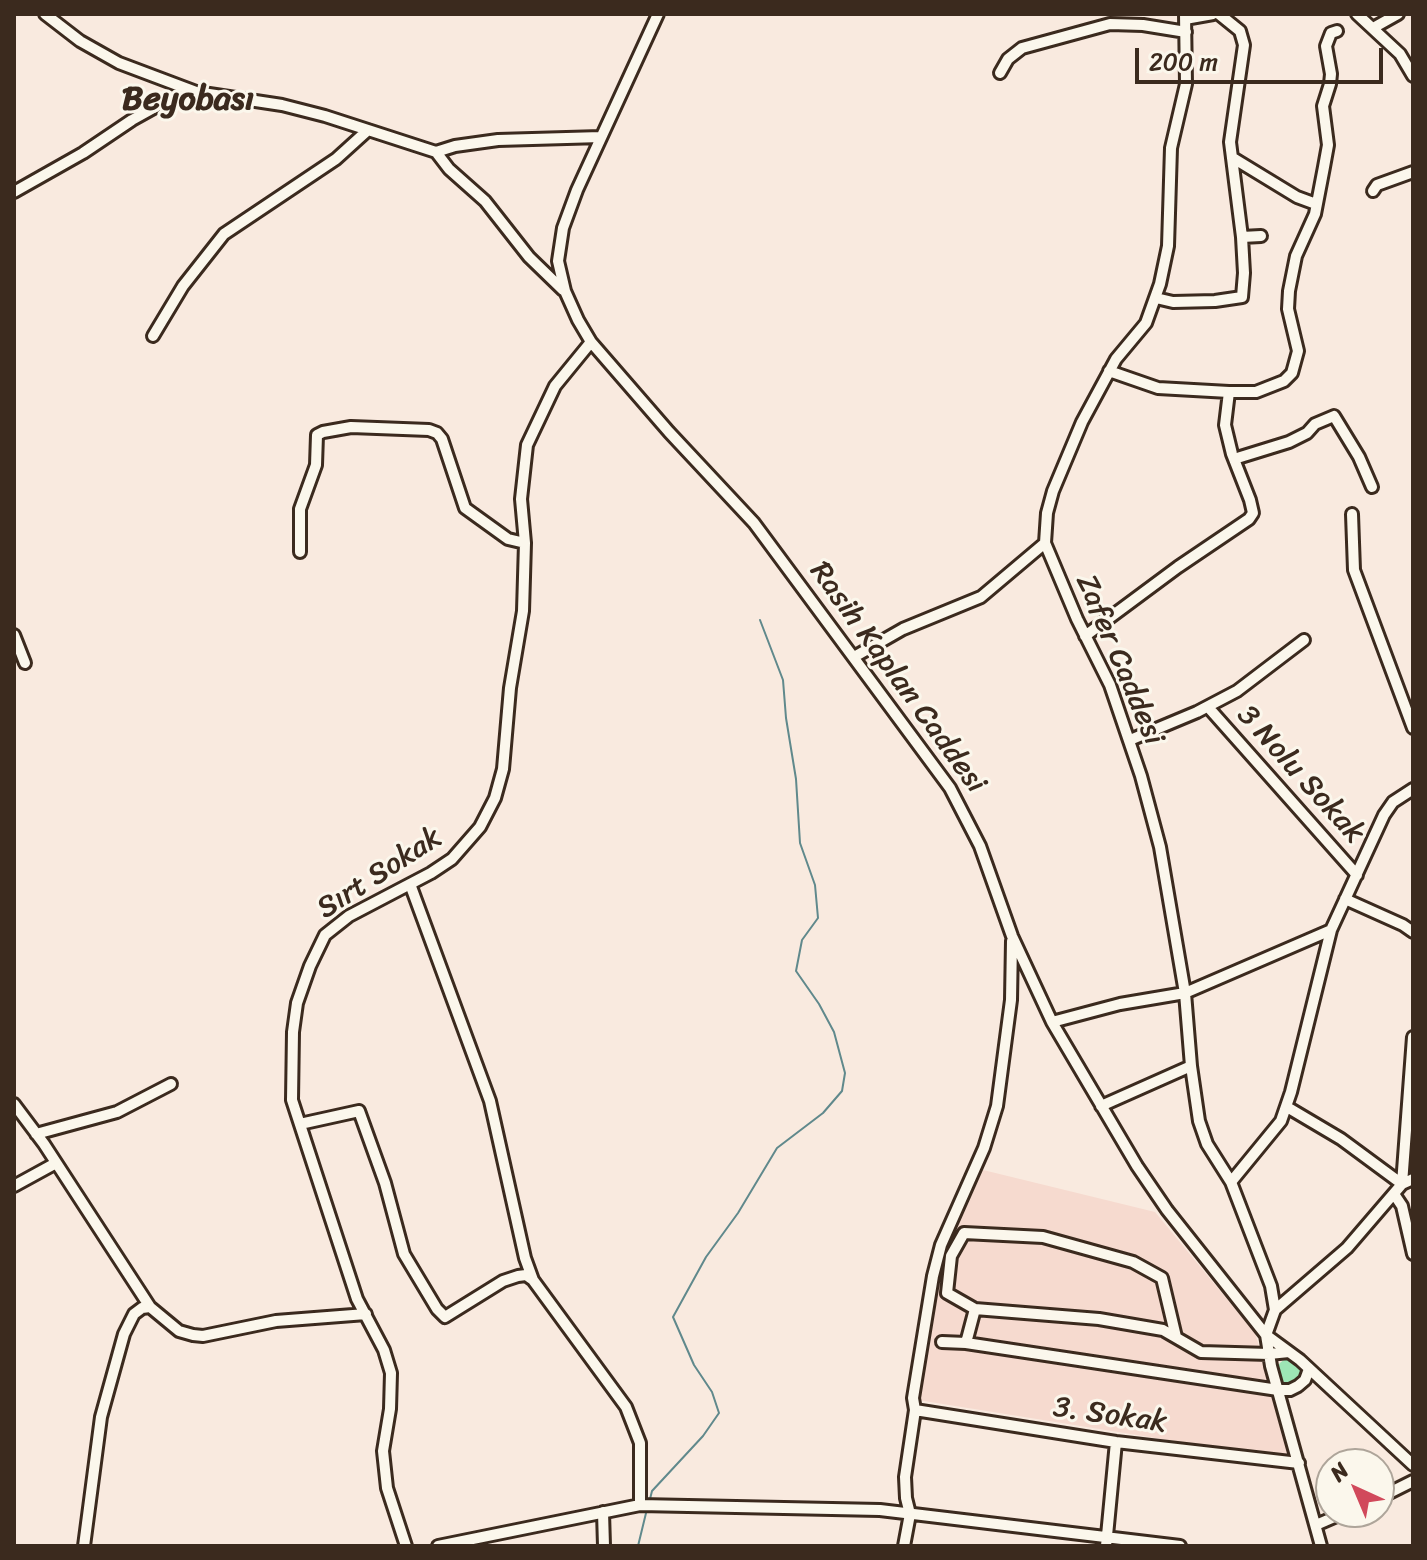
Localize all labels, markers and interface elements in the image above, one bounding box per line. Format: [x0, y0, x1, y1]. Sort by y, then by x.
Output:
scale bar [1139, 32, 1387, 82]
text: 200 m [1149, 41, 1218, 83]
district label: Beyobası [122, 80, 254, 120]
street label: Rasih Kaplan Caddesi [801, 555, 993, 801]
street label: Zafer Caddesi [1067, 569, 1171, 751]
street label: 3 Nolu Sokak [1228, 698, 1372, 852]
street label: Sırt Sokak [311, 820, 449, 928]
street label: 3. Sokak [1051, 1390, 1169, 1442]
north arrow [1315, 1448, 1395, 1528]
text: N [1320, 1452, 1358, 1491]

